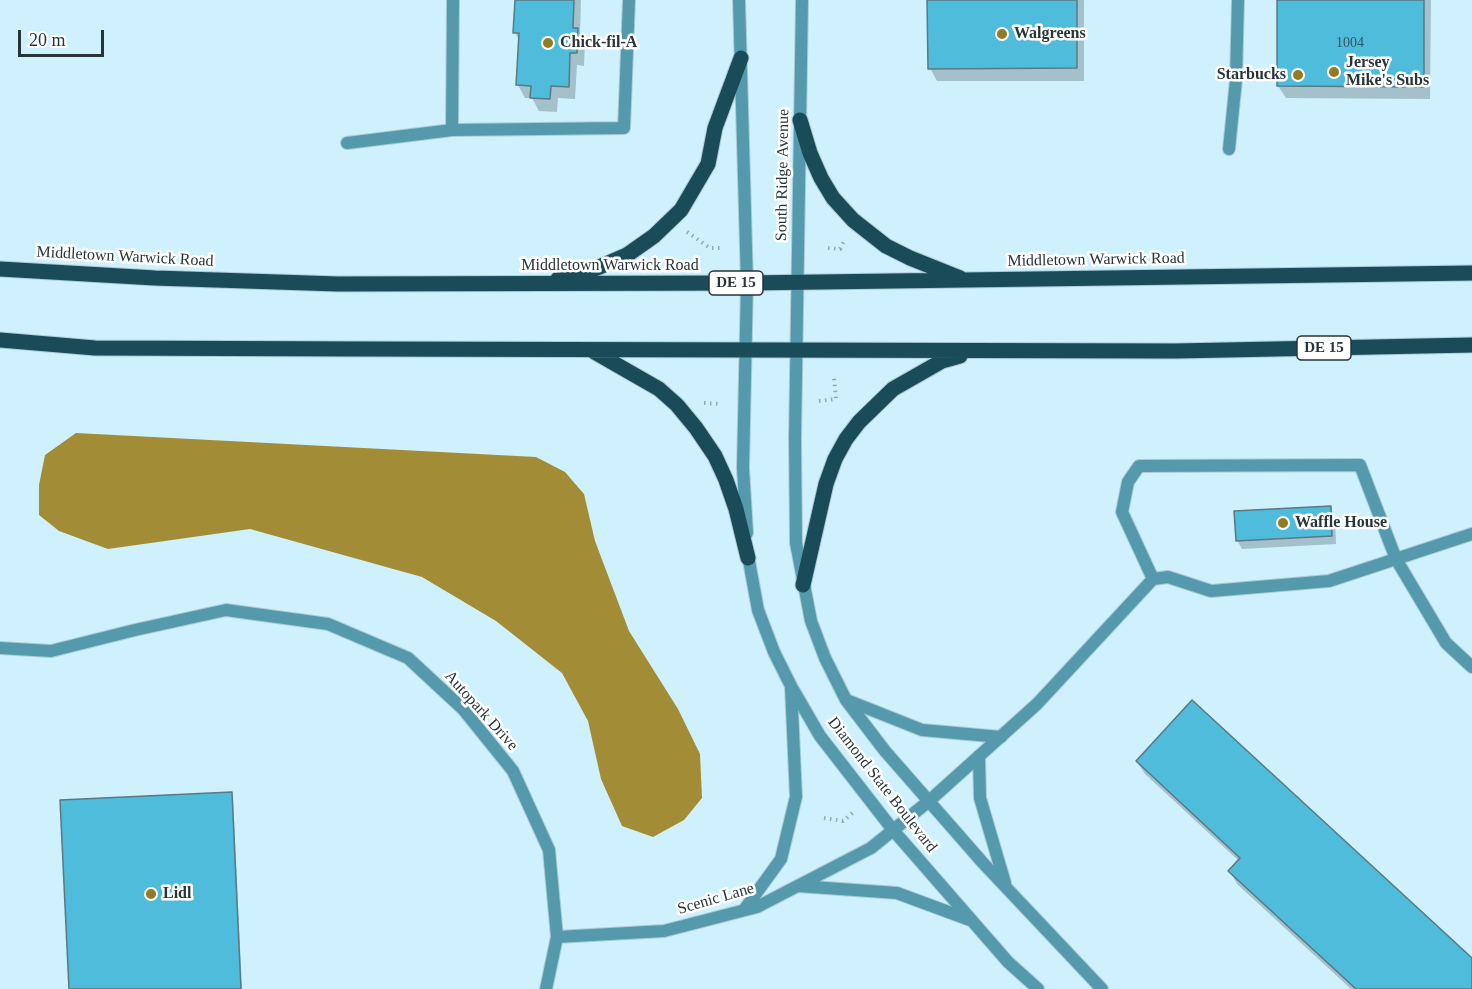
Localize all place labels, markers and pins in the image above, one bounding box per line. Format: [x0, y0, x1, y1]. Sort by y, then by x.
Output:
place label: Walgreens [1014, 24, 1086, 44]
marker: Walgreens [995, 27, 1009, 41]
place label: Chick-fil-A [560, 33, 637, 53]
marker: Chick-fil-A [541, 36, 555, 50]
place label: Jersey Mike's Subs [1346, 53, 1429, 91]
place label: Starbucks [1217, 65, 1286, 85]
marker: Jersey Mike's Subs [1327, 65, 1341, 79]
marker: Starbucks [1291, 68, 1305, 82]
place label: Waffle House [1295, 513, 1387, 533]
marker: Waffle House [1276, 516, 1290, 530]
place label: Lidl [163, 884, 191, 904]
marker: Lidl [144, 887, 158, 901]

